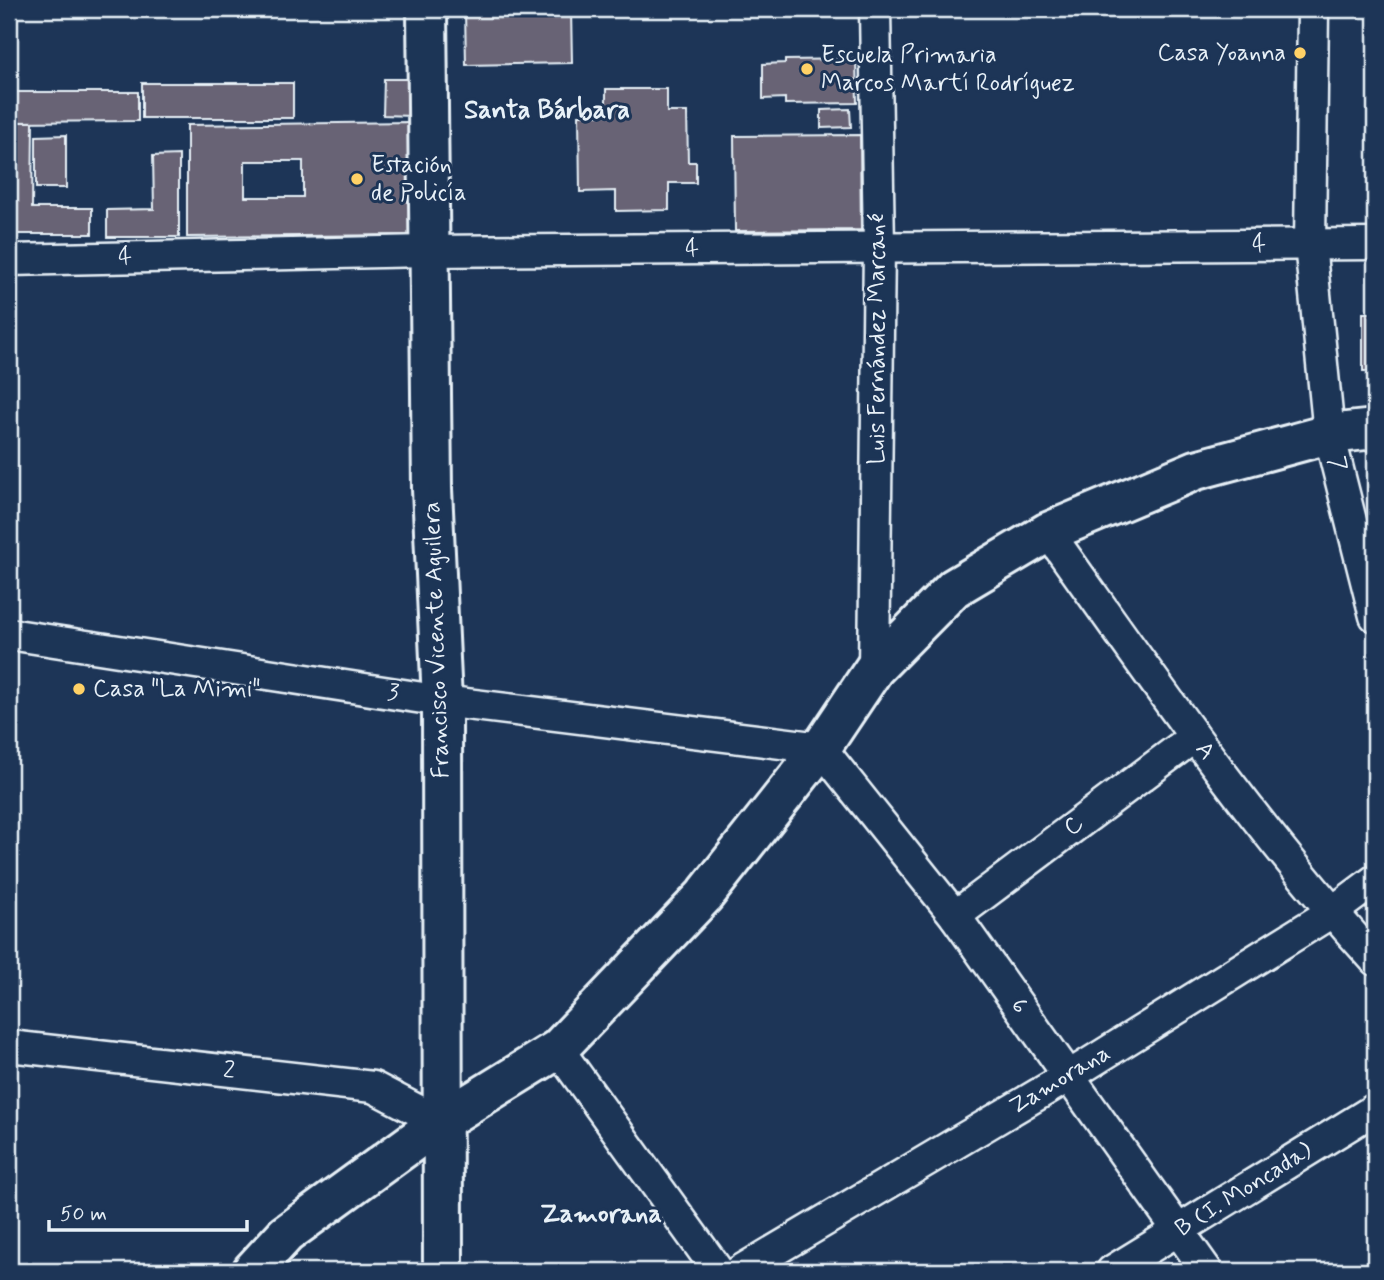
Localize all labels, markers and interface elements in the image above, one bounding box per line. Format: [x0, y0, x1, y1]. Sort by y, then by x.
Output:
place label: Casa Yoanna [1157, 38, 1286, 69]
place label: Escuela Primaria Marcos Martí Rodríguez [821, 40, 1075, 99]
marker: Casa Yoanna [1292, 45, 1308, 61]
marker: Escuela Primaria Marcos Martí Rodríguez [799, 61, 815, 77]
district label: Santa Bárbara [464, 94, 630, 128]
place label: Estación de Policía [371, 150, 467, 209]
marker: Estación de Policía [349, 171, 365, 187]
street label: Luis Fernández Marcané [862, 213, 893, 465]
street label: 4 [1252, 229, 1266, 260]
street label: 4 [685, 233, 699, 265]
street label: 4 [118, 241, 132, 273]
street label: 7 [1320, 453, 1354, 475]
street label: Francisco Vicente Aguilera [417, 501, 457, 779]
place label: Casa "La Mimi" [93, 674, 260, 705]
street label: 3 [385, 677, 401, 709]
marker: Casa "La Mimi" [71, 681, 87, 697]
street label: A [1188, 735, 1222, 767]
street label: C [1058, 808, 1090, 844]
street label: 6 [1003, 992, 1035, 1020]
street label: Zamorana [1004, 1038, 1116, 1122]
street label: 2 [222, 1055, 237, 1087]
street label: B (I. Moncada) [1170, 1135, 1319, 1244]
scale bar [49, 1189, 247, 1233]
district label: Zamorana [540, 1198, 662, 1232]
text: 50 m [60, 1200, 107, 1228]

